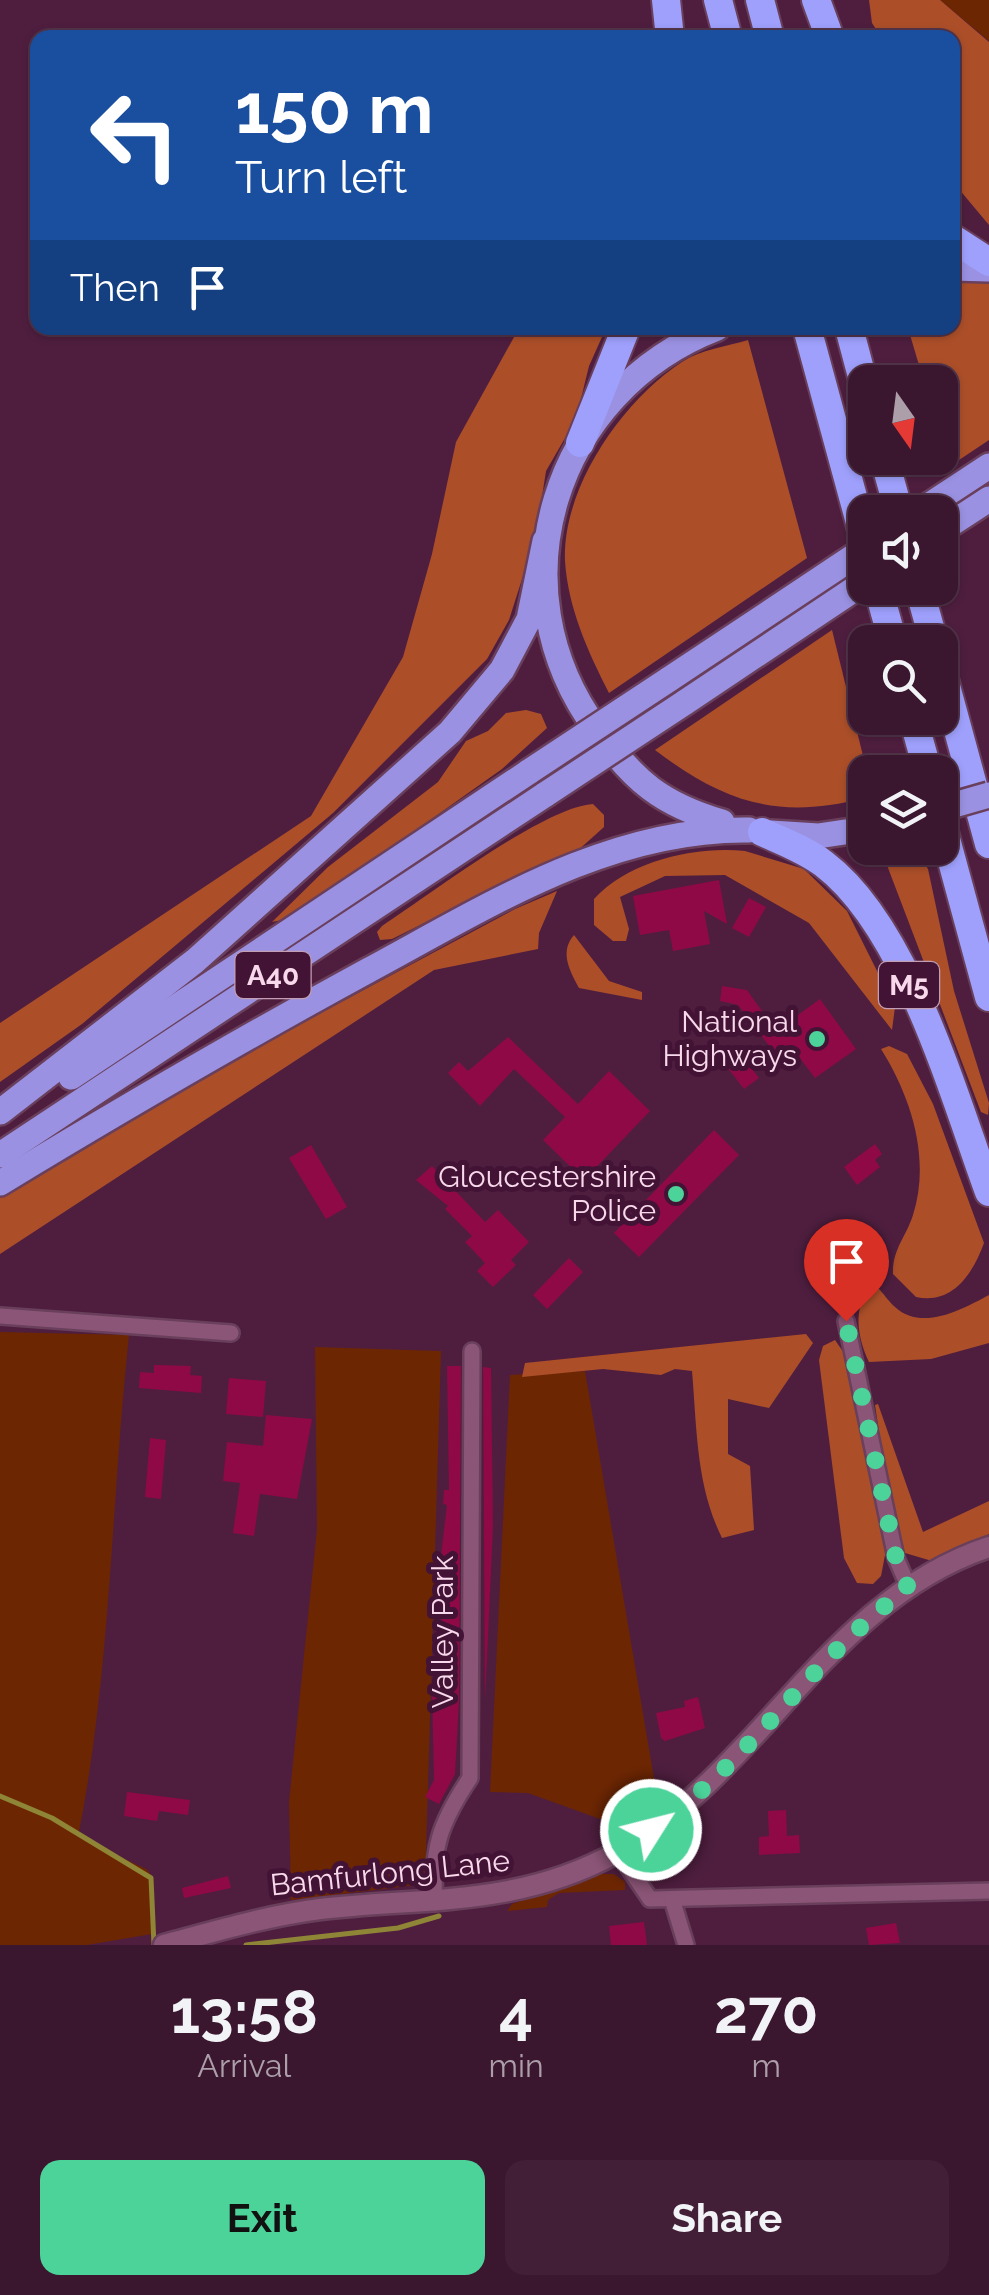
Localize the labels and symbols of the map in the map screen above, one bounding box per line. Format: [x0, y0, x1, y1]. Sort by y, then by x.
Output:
north arrow [848, 365, 958, 475]
road number: A40 [236, 952, 310, 998]
road number: M5 [879, 962, 939, 1008]
place label: National Highways [662, 1004, 798, 1073]
marker: National Highways [806, 1028, 828, 1050]
place label: Gloucestershire Police [438, 1159, 656, 1228]
marker: Gloucestershire Police [665, 1183, 687, 1205]
pin [804, 1219, 889, 1322]
street label: Valley Park [425, 1555, 460, 1709]
position arrow [599, 1778, 703, 1882]
street label: Bamfurlong Lane [268, 1843, 511, 1902]

